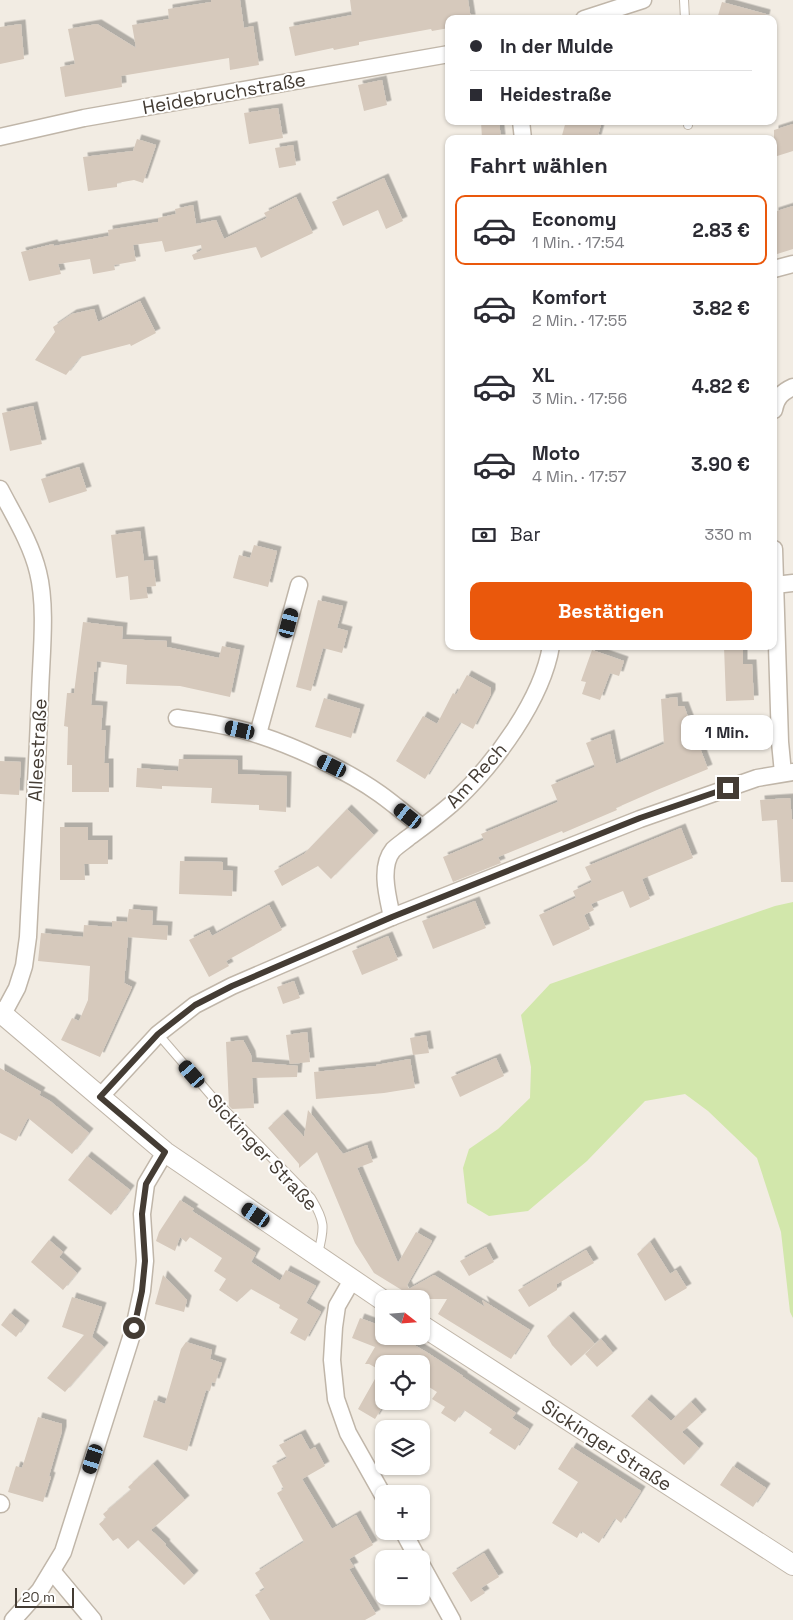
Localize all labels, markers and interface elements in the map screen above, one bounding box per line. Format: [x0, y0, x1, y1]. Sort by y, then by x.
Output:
text: In der Mulde [500, 34, 614, 59]
street label: Heidebruchstraße [140, 67, 308, 120]
text: Heidestraße [500, 82, 612, 107]
text: Fahrt wählen [470, 151, 608, 179]
text: Economy [532, 207, 616, 232]
icon: car [472, 208, 517, 253]
text: 2.83 € [692, 218, 750, 243]
text: 1 Min. · 17:54 [532, 232, 624, 253]
text: Komfort [532, 285, 607, 310]
icon: car [472, 286, 517, 331]
text: 3.82 € [692, 296, 750, 321]
text: 2 Min. · 17:55 [532, 310, 627, 331]
text: XL [532, 363, 555, 388]
icon: car [472, 364, 517, 409]
text: 4.82 € [692, 374, 750, 399]
text: 3 Min. · 17:56 [532, 388, 627, 409]
text: Moto [532, 441, 580, 466]
icon: car [472, 442, 517, 487]
text: 3.90 € [691, 452, 750, 477]
text: 4 Min. · 17:57 [532, 466, 627, 487]
icon: cash [470, 521, 498, 549]
text: Bar [510, 522, 541, 547]
text: 330 m [705, 524, 752, 545]
button: Bestätigen [470, 582, 752, 640]
car [277, 607, 300, 639]
street label: Alleestraße [22, 698, 53, 802]
callout: 1 Min. [682, 716, 774, 750]
car [223, 719, 256, 741]
text: 1 Min. [705, 722, 749, 743]
street label: Am Rech [441, 737, 512, 813]
car [315, 753, 348, 779]
route end [717, 777, 739, 799]
car [391, 801, 424, 831]
car [176, 1058, 207, 1090]
street label: Sickinger Straße [202, 1089, 323, 1216]
car [239, 1200, 272, 1230]
north arrow [375, 1290, 430, 1345]
map controls [375, 1290, 430, 1605]
route start [123, 1317, 145, 1339]
button: locate [375, 1355, 430, 1410]
street label: Sickinger Straße [537, 1394, 677, 1497]
button: layers [375, 1420, 430, 1475]
car [81, 1442, 104, 1476]
button: + [375, 1485, 430, 1540]
button: − [375, 1550, 430, 1605]
scale bar [15, 1585, 74, 1608]
text: 20 m [22, 1588, 55, 1606]

